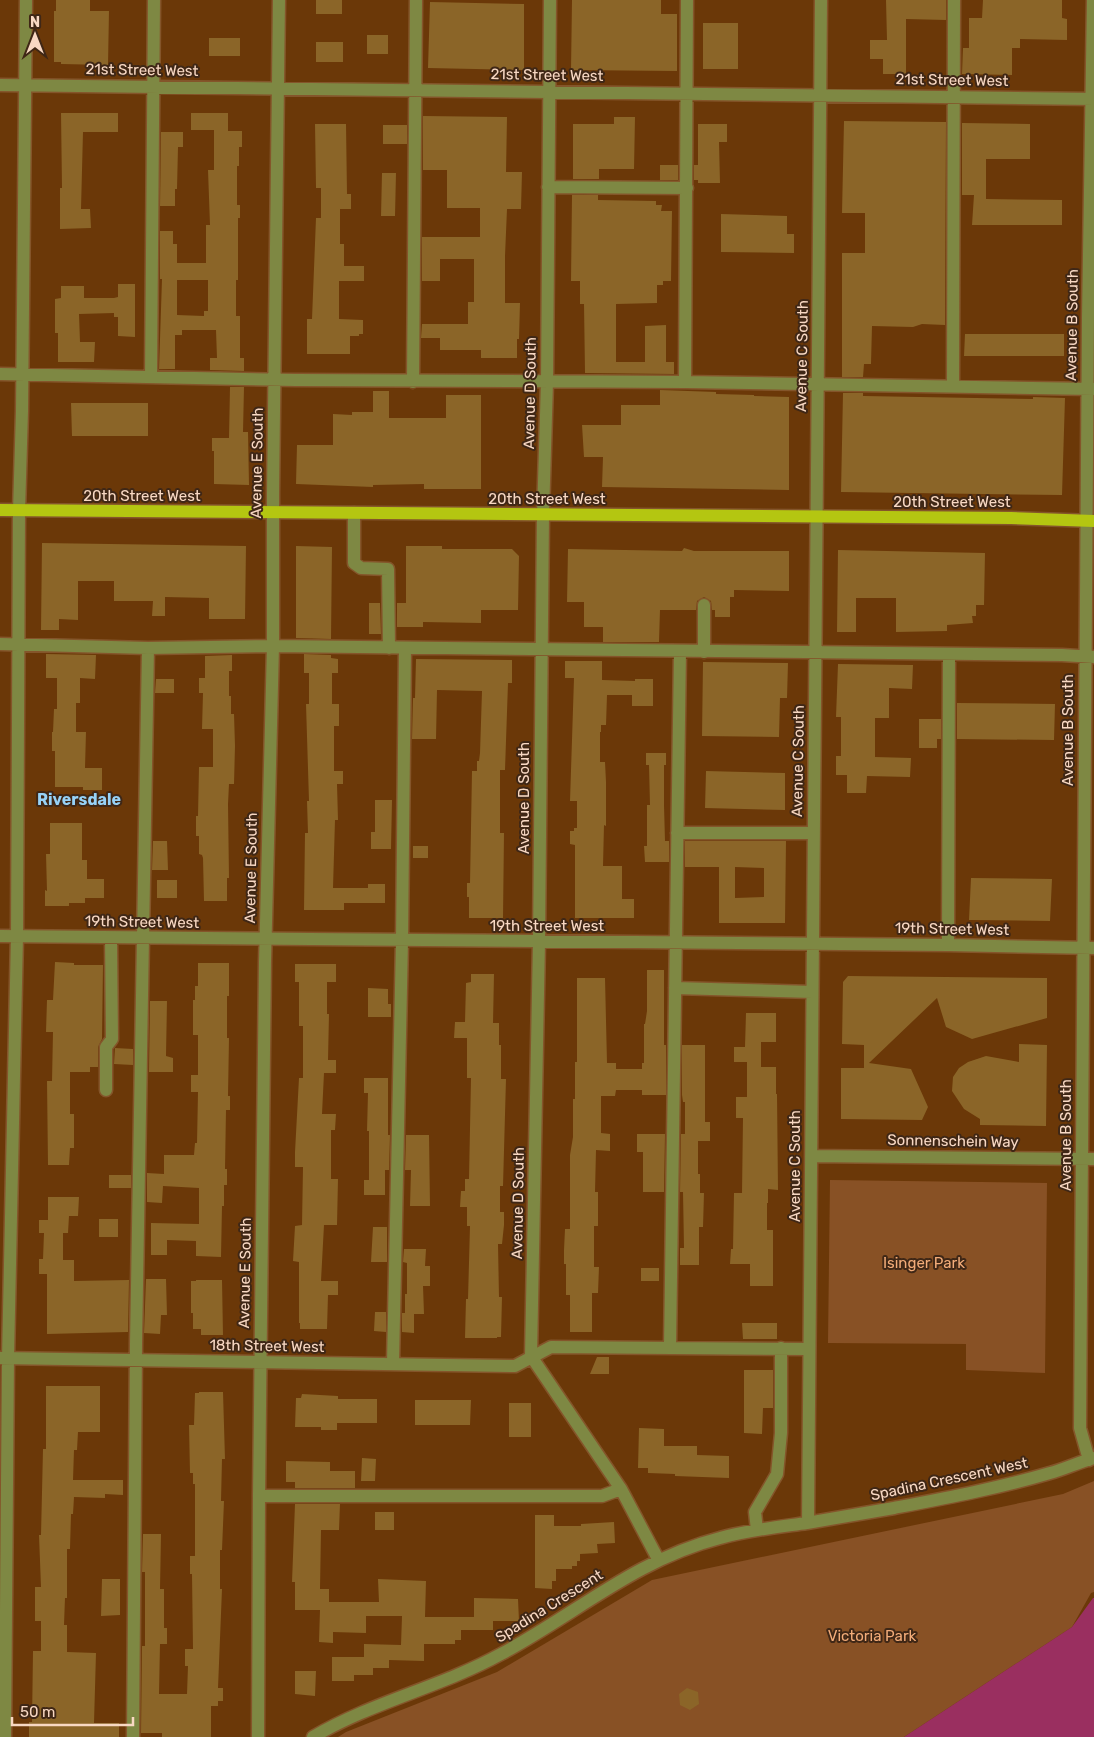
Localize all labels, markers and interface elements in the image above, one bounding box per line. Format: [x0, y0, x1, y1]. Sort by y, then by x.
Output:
north arrow [10, 10, 60, 60]
text: N [30, 14, 40, 31]
street label: 21st Street West [85, 60, 199, 80]
street label: 21st Street West [490, 65, 604, 85]
street label: 21st Street West [895, 70, 1009, 90]
street label: Avenue B South [1062, 269, 1082, 381]
street label: Avenue C South [792, 300, 812, 412]
street label: Avenue D South [520, 337, 540, 449]
street label: Avenue E South [247, 407, 267, 519]
street label: 20th Street West [83, 487, 201, 505]
street label: 20th Street West [488, 490, 606, 508]
street label: 20th Street West [893, 493, 1011, 511]
street label: Avenue B South [1059, 674, 1077, 786]
street label: Avenue C South [788, 705, 808, 817]
street label: Avenue D South [515, 742, 533, 854]
district label: Riversdale [37, 790, 121, 809]
street label: Avenue E South [241, 812, 261, 924]
street label: 19th Street West [85, 912, 199, 932]
street label: 19th Street West [490, 917, 604, 935]
street label: 19th Street West [895, 919, 1009, 939]
street label: Avenue B South [1057, 1079, 1075, 1191]
street label: Avenue C South [786, 1110, 804, 1222]
street label: Sonnenschein Way [887, 1131, 1019, 1151]
street label: Avenue D South [508, 1147, 528, 1259]
street label: Avenue E South [235, 1217, 255, 1329]
park label: Isinger Park [883, 1254, 965, 1272]
street label: 18th Street West [209, 1336, 325, 1356]
street label: Spadina Crescent West [869, 1454, 1029, 1504]
street label: Spadina Crescent [492, 1566, 606, 1646]
park label: Victoria Park [828, 1627, 917, 1645]
scale bar [12, 1694, 134, 1726]
text: 50 m [20, 1703, 55, 1721]

